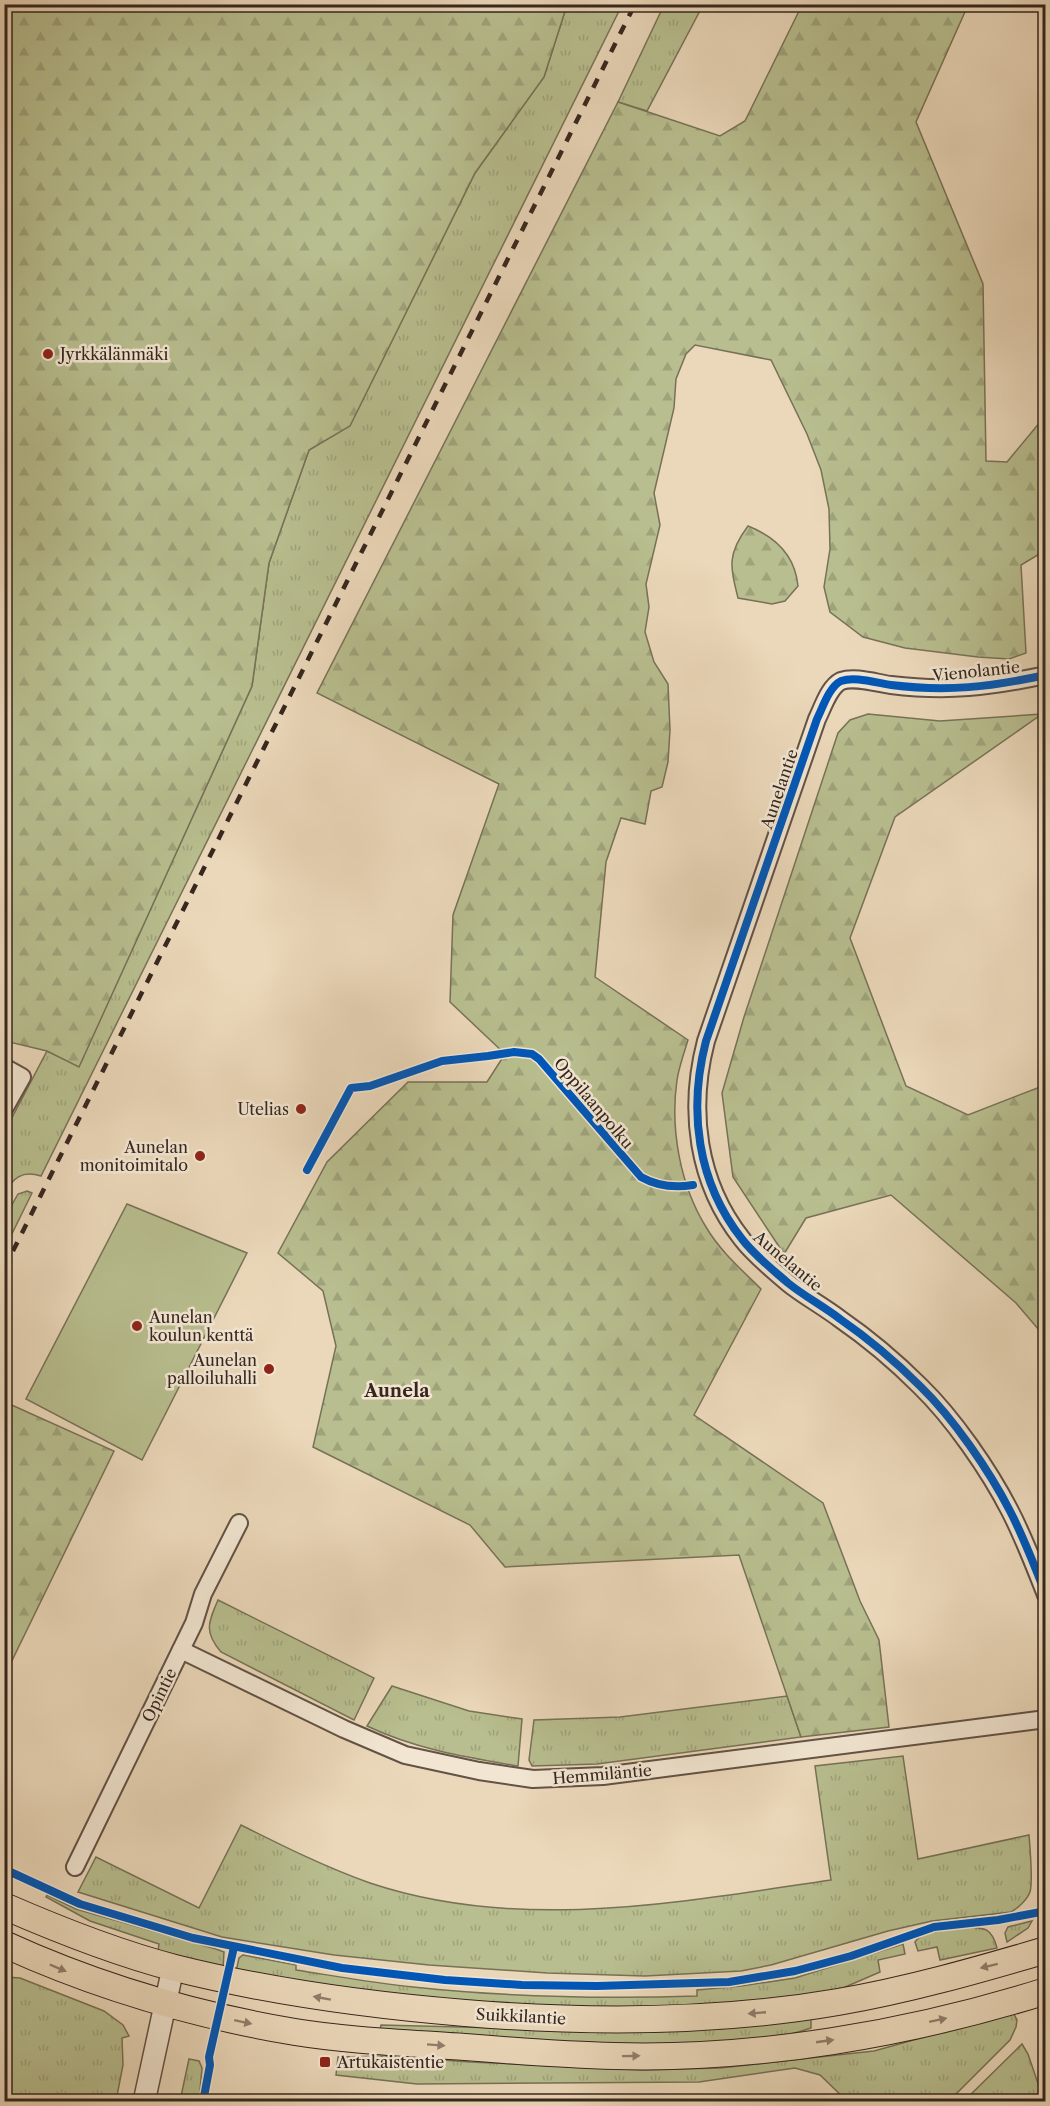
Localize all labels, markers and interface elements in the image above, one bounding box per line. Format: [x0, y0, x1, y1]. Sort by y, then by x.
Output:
place label: Jyrkkälänmäki [57, 344, 169, 364]
marker: Jyrkkälänmäki [41, 347, 55, 361]
street label: Vienolantie [930, 656, 1021, 686]
street label: Aunelantie [756, 746, 802, 833]
street label: Oppilaanpolku [550, 1053, 638, 1153]
place label: Utelias [237, 1099, 289, 1119]
marker: Utelias [294, 1102, 308, 1116]
place label: Aunelan monitoimitalo [80, 1137, 188, 1175]
marker: Aunelan monitoimitalo [193, 1149, 207, 1163]
street label: Aunelantie [749, 1226, 826, 1295]
place label: Aunelan koulun kenttä [148, 1307, 254, 1345]
marker: Aunelan koulun kenttä [130, 1319, 144, 1333]
place label: Aunelan palloiluhalli [167, 1350, 257, 1388]
marker: Aunelan palloiluhalli [262, 1362, 276, 1376]
district label: Aunela [363, 1380, 430, 1402]
street label: Opintie [137, 1665, 181, 1725]
street label: Hemmiläntie [551, 1760, 653, 1788]
one-way arrow [980, 1962, 998, 1971]
one-way arrow [49, 1964, 67, 1973]
one-way arrow [312, 1993, 331, 2002]
street label: Suikkilantie [475, 2004, 567, 2028]
one-way arrow [747, 2008, 766, 2017]
one-way arrow [929, 2015, 948, 2024]
one-way arrow [234, 2018, 253, 2027]
one-way arrow [816, 2037, 835, 2046]
one-way arrow [427, 2040, 446, 2050]
one-way arrow [622, 2051, 641, 2061]
place label: Artukaistentie [336, 2052, 444, 2072]
marker: Artukaistentie [318, 2055, 332, 2069]

